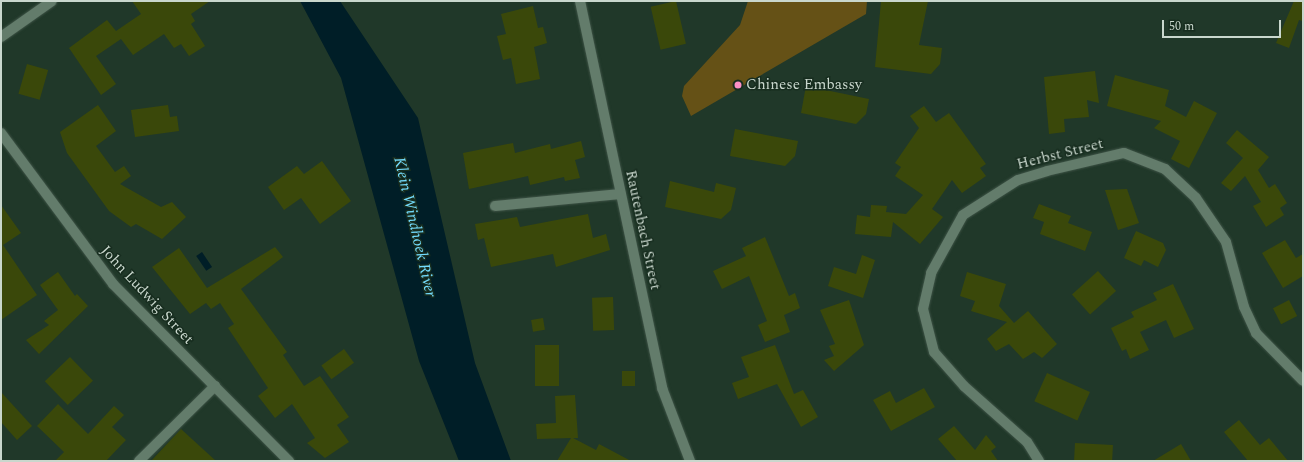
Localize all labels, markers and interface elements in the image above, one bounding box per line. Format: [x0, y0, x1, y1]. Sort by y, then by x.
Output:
scale bar [1164, 12, 1283, 38]
text: 50 m [1169, 17, 1194, 36]
place label: Chinese Embassy [746, 76, 862, 94]
marker: Chinese Embassy [733, 80, 743, 90]
street label: Herbst Street [1015, 135, 1105, 173]
water label: Klein Windhoek River [390, 155, 440, 299]
street label: Rautenbach Street [622, 169, 664, 291]
street label: John Ludwig Street [97, 242, 197, 348]

